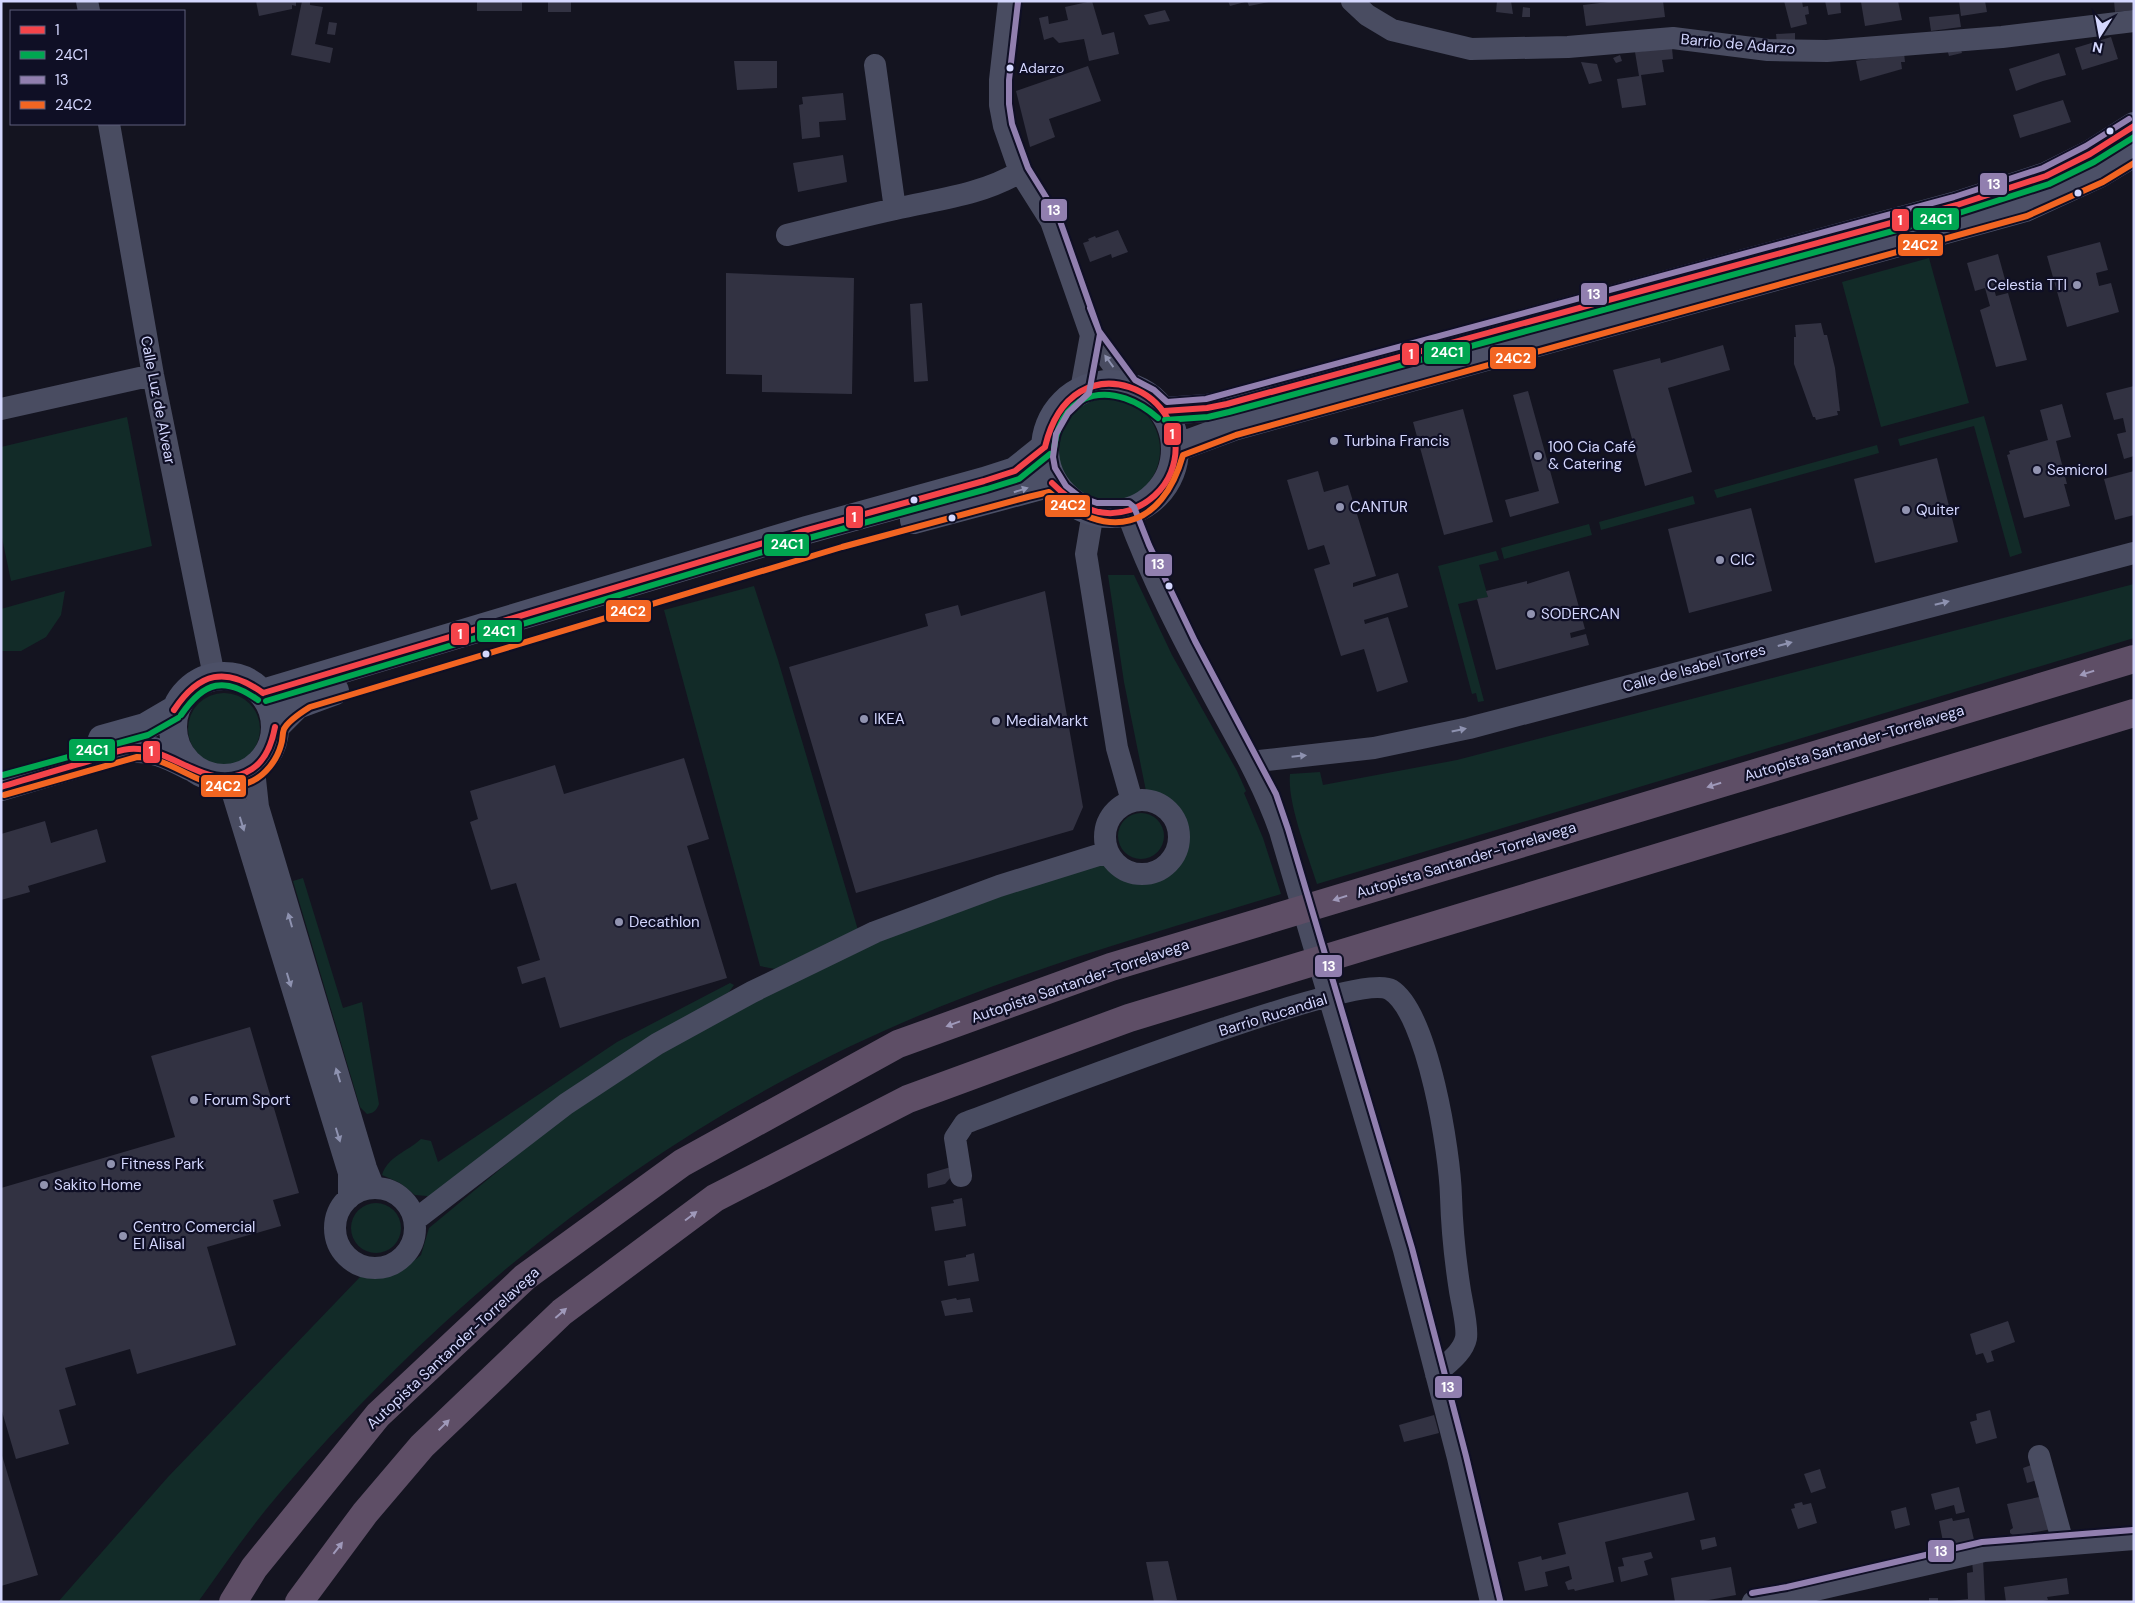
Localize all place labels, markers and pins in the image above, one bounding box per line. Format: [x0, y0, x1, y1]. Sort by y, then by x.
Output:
place label: Adarzo [1019, 59, 1064, 77]
marker: Adarzo [1005, 63, 1015, 73]
unlabelled marker [2105, 126, 2115, 136]
unlabelled marker [2073, 188, 2083, 198]
place label: Celestia TTI [1987, 275, 2067, 295]
marker: Celestia TTI [2071, 279, 2083, 291]
place label: Turbina Francis [1344, 431, 1450, 451]
marker: Turbina Francis [1328, 435, 1340, 447]
place label: 100 Cia Café & Catering [1548, 437, 1636, 474]
marker: 100 Cia Café & Catering [1532, 450, 1544, 462]
place label: Semicrol [2047, 460, 2107, 480]
marker: Semicrol [2031, 464, 2043, 476]
unlabelled marker [909, 495, 919, 505]
place label: CANTUR [1350, 497, 1408, 517]
place label: Quiter [1916, 500, 1960, 520]
marker: CANTUR [1334, 501, 1346, 513]
marker: Quiter [1900, 504, 1912, 516]
unlabelled marker [947, 513, 957, 523]
place label: CIC [1730, 550, 1755, 570]
marker: CIC [1714, 554, 1726, 566]
unlabelled marker [1164, 581, 1174, 591]
place label: SODERCAN [1541, 604, 1620, 624]
marker: SODERCAN [1525, 608, 1537, 620]
unlabelled marker [481, 649, 491, 659]
place label: IKEA [874, 709, 905, 729]
place label: MediaMarkt [1006, 711, 1088, 731]
marker: IKEA [858, 713, 870, 725]
marker: MediaMarkt [990, 715, 1002, 727]
place label: Decathlon [629, 912, 700, 932]
marker: Decathlon [613, 916, 625, 928]
place label: Forum Sport [204, 1090, 291, 1110]
marker: Forum Sport [188, 1094, 200, 1106]
place label: Fitness Park [121, 1154, 205, 1174]
marker: Fitness Park [105, 1158, 117, 1170]
place label: Sakito Home [54, 1175, 142, 1195]
marker: Sakito Home [38, 1179, 50, 1191]
place label: Centro Comercial El Alisal [133, 1217, 255, 1254]
marker: Centro Comercial El Alisal [117, 1230, 129, 1242]

